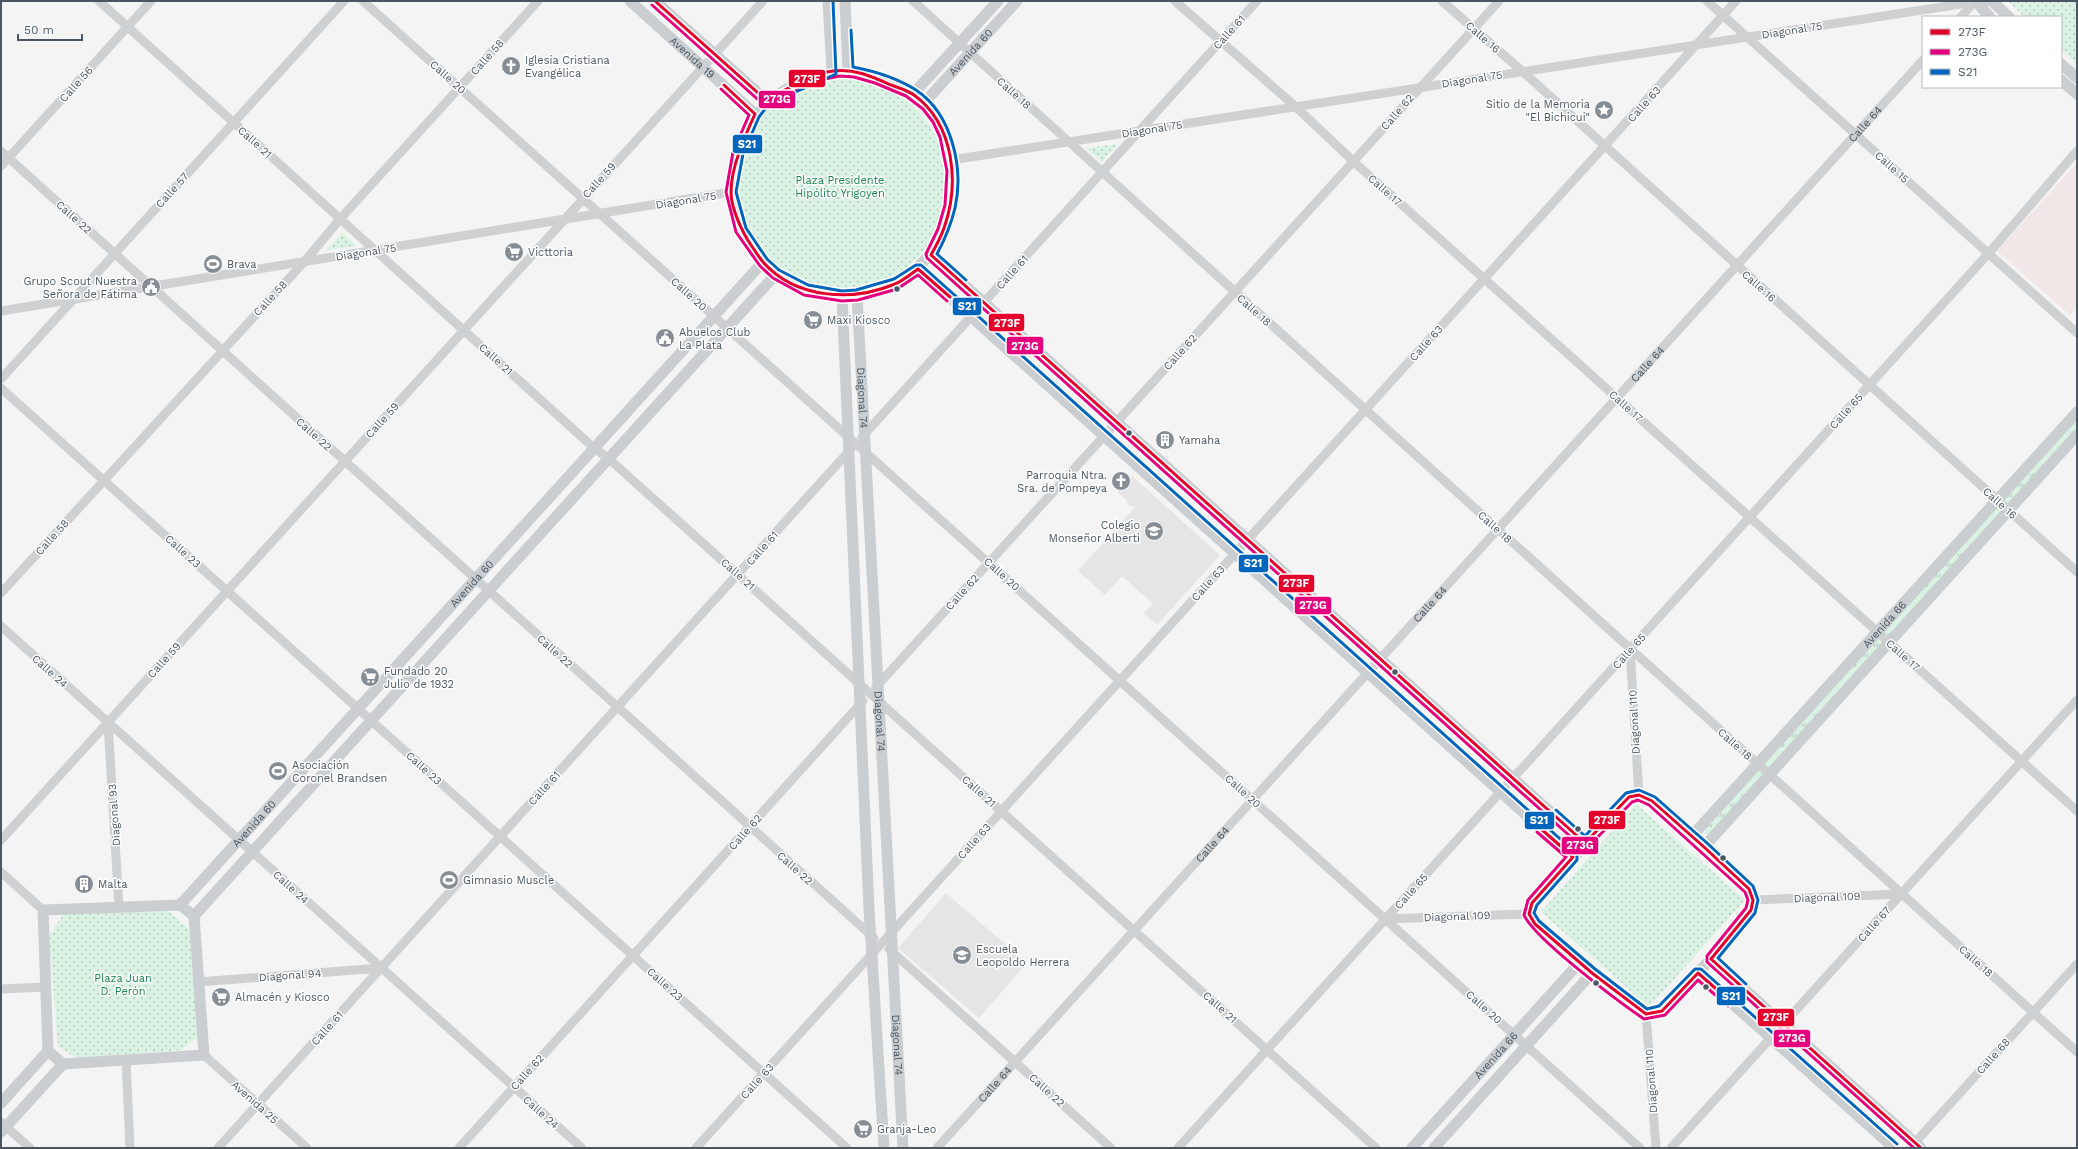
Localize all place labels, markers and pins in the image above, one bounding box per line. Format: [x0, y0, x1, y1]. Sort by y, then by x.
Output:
place label: Iglesia Cristiana Evangélica [525, 54, 610, 80]
church icon: Iglesia Cristiana Evangélica [500, 55, 522, 77]
place label: Sitio de la Memoria "El Bichicui" [1486, 98, 1590, 124]
place icon: Sitio de la Memoria "El Bichicui" [1593, 99, 1615, 121]
supermarket icon: Victtoria [503, 241, 525, 263]
place label: Victtoria [528, 246, 573, 259]
sports icon: Brava [202, 253, 224, 275]
place label: Brava [227, 258, 256, 271]
place label: Grupo Scout Nuestra Señora de Fátima [23, 275, 137, 301]
public building icon: Grupo Scout Nuestra Señora de Fátima [140, 276, 162, 298]
unlabelled marker [892, 284, 902, 294]
supermarket icon: Maxi Kiosco [802, 309, 824, 331]
place label: Maxi Kiosco [827, 314, 890, 327]
place label: Abuelos Club La Plata [679, 326, 751, 352]
public building icon: Abuelos Club La Plata [654, 327, 676, 349]
unlabelled marker [1124, 428, 1134, 438]
building icon: Yamaha [1154, 429, 1176, 451]
place label: Yamaha [1179, 434, 1220, 447]
place label: Parroquia Ntra. Sra. de Pompeya [1017, 469, 1107, 495]
church icon: Parroquia Ntra. Sra. de Pompeya [1110, 470, 1132, 492]
place label: Colegio Monseñor Alberti [1049, 519, 1140, 545]
school or university icon: Colegio Monseñor Alberti [1143, 520, 1165, 542]
place label: Fundado 20 Julio de 1932 [384, 665, 454, 691]
supermarket icon: Fundado 20 Julio de 1932 [359, 666, 381, 688]
unlabelled marker [1390, 667, 1400, 677]
place label: Asociación Coronel Brandsen [292, 759, 387, 785]
sports icon: Asociación Coronel Brandsen [267, 760, 289, 782]
unlabelled marker [1573, 824, 1583, 834]
unlabelled marker [1718, 853, 1728, 863]
sports icon: Gimnasio Muscle [438, 869, 460, 891]
building icon: Malta [73, 873, 95, 895]
place label: Gimnasio Muscle [463, 874, 554, 887]
place label: Malta [98, 878, 128, 891]
place label: Escuela Leopoldo Herrera [976, 943, 1070, 969]
school or university icon: Escuela Leopoldo Herrera [951, 944, 973, 966]
unlabelled marker [1591, 978, 1601, 988]
unlabelled marker [1701, 982, 1711, 992]
supermarket icon: Almacén y Kiosco [210, 986, 232, 1008]
place label: Almacén y Kiosco [235, 991, 330, 1004]
supermarket icon: Granja-Leo [852, 1118, 874, 1140]
place label: Granja-Leo [877, 1123, 936, 1136]

